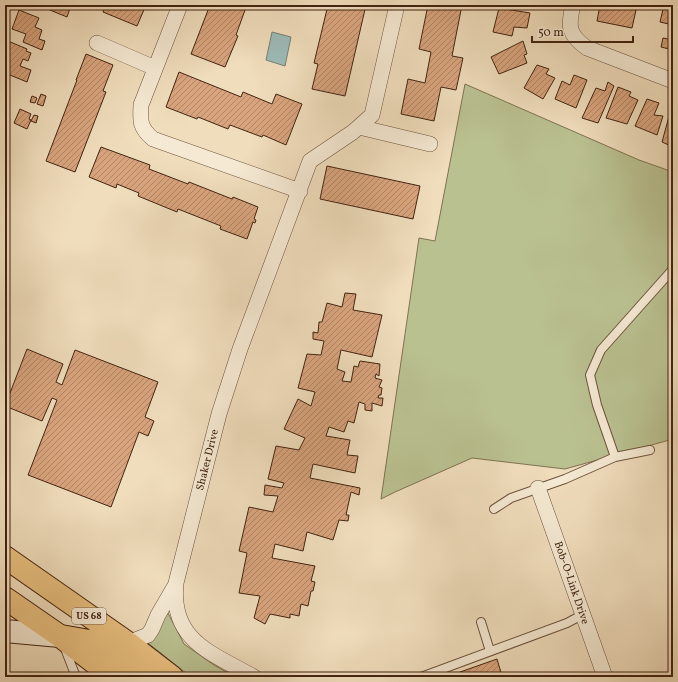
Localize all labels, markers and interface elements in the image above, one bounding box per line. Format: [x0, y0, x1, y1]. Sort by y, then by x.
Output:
scale bar [532, 18, 633, 44]
text: 50 m [538, 25, 564, 41]
street label: Shaker Drive [193, 428, 223, 492]
street label: Bob-O-Link Drive [550, 539, 592, 627]
road number: US 68 [72, 608, 106, 624]

